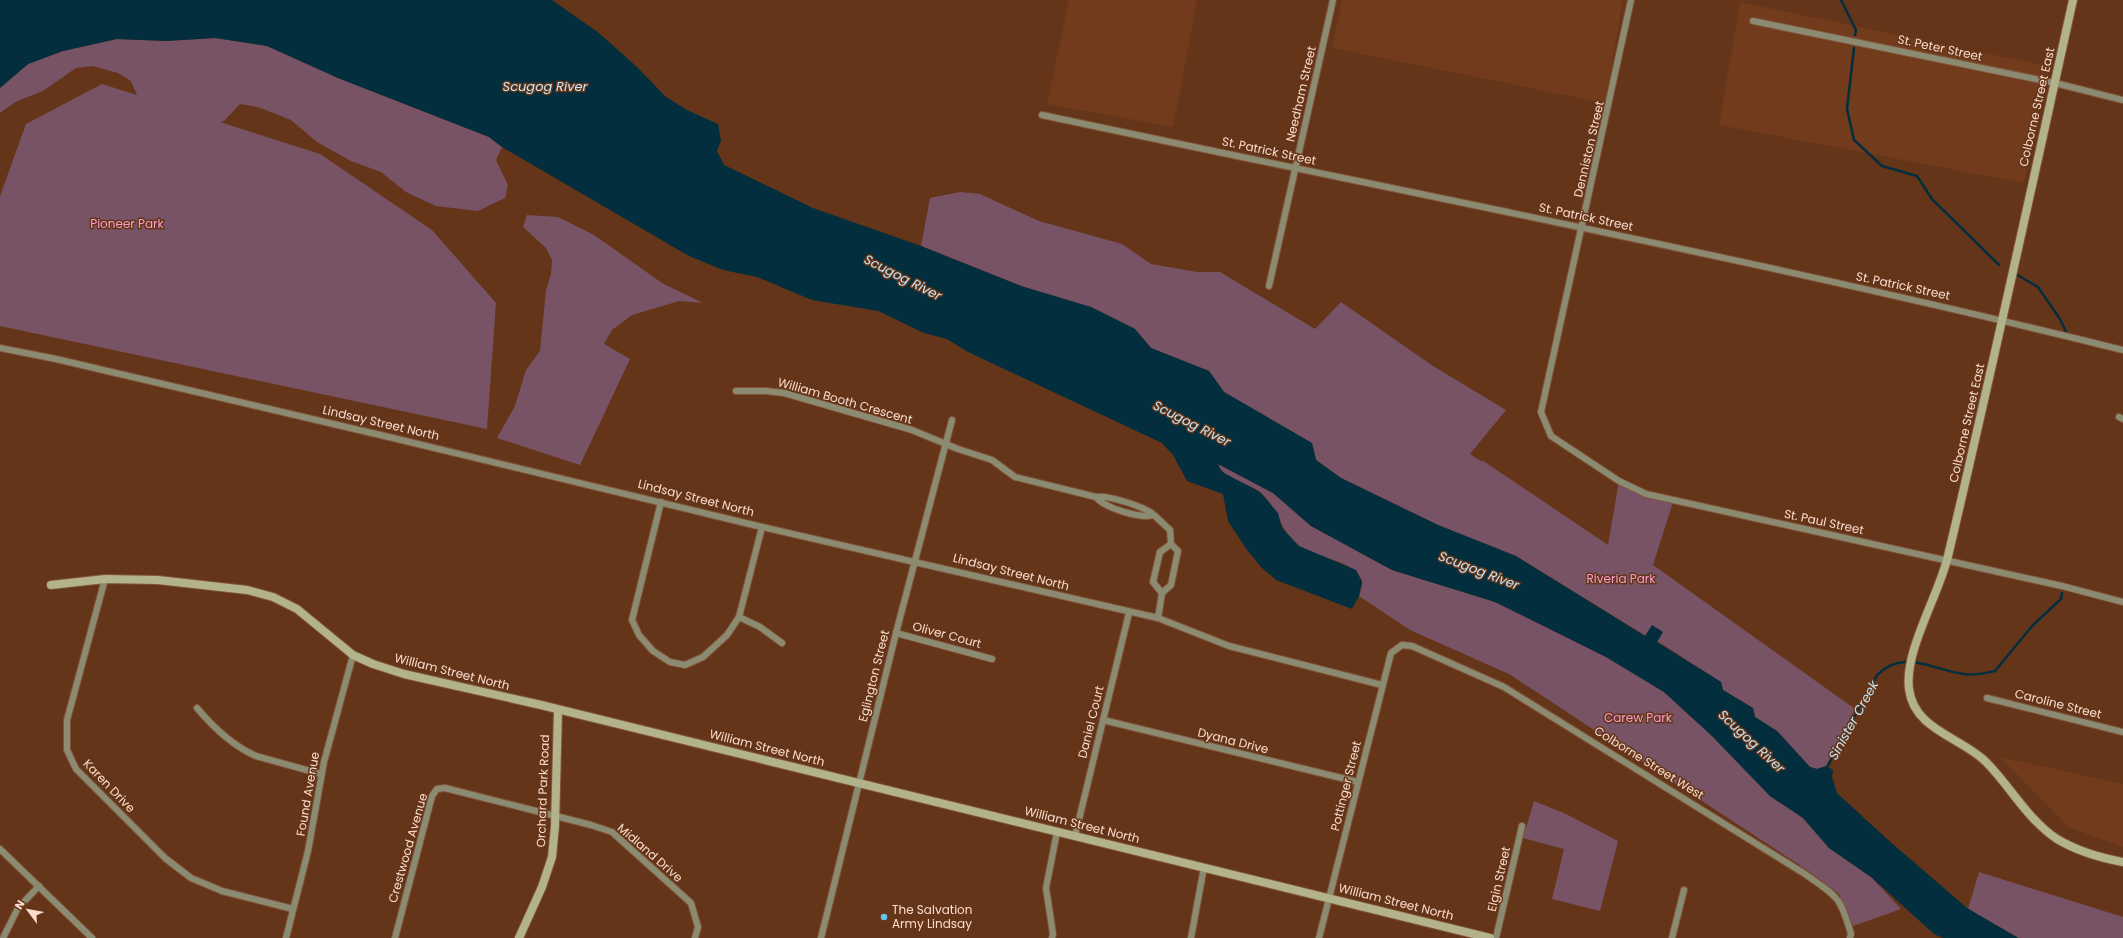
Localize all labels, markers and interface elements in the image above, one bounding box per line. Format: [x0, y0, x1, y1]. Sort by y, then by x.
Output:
street label: St. Peter Street [1896, 30, 1984, 65]
street label: Needham Street [1281, 44, 1320, 144]
street label: Colborne Street East [2015, 46, 2058, 168]
water label: Scugog River [503, 77, 589, 96]
street label: Denniston Street [1569, 99, 1608, 199]
street label: St. Patrick Street [1220, 132, 1318, 169]
street label: St. Patrick Street [1537, 198, 1635, 235]
park label: Pioneer Park [90, 215, 165, 232]
water label: Scugog River [861, 250, 946, 306]
street label: St. Patrick Street [1854, 267, 1952, 304]
street label: Colborne Street East [1945, 362, 1988, 484]
street label: William Booth Crescent [776, 373, 914, 428]
water label: Scugog River [1150, 396, 1235, 452]
street label: Lindsay Street North [321, 401, 441, 444]
street label: Lindsay Street North [636, 475, 756, 520]
street label: St. Paul Street [1783, 505, 1866, 538]
water label: Scugog River [1436, 546, 1523, 595]
street label: Lindsay Street North [951, 549, 1071, 594]
park label: Riveria Park [1587, 570, 1656, 587]
street label: Oliver Court [911, 617, 983, 652]
street label: Eglington Street [854, 628, 893, 724]
street label: William Street North [393, 649, 512, 694]
water label: Sinister Creek [1824, 676, 1884, 763]
street label: Daniel Court [1073, 684, 1108, 760]
street label: Caroline Street [2013, 685, 2103, 723]
water label: Scugog River [1714, 705, 1790, 778]
park label: Carew Park [1604, 709, 1673, 726]
street label: Colborne Street West [1591, 722, 1707, 803]
street label: Dyana Drive [1196, 724, 1270, 758]
street label: William Street North [708, 725, 827, 770]
street label: Orchard Park Road [532, 734, 553, 848]
street label: Pottinger Street [1326, 739, 1365, 833]
street label: Found Avenue [292, 750, 323, 837]
street label: Karen Drive [80, 755, 139, 816]
street label: Crestwood Avenue [384, 791, 431, 905]
street label: William Street North [1023, 802, 1142, 847]
street label: Midland Drive [614, 819, 687, 886]
street label: Elgin Street [1483, 845, 1514, 913]
street label: William Street North [1337, 879, 1456, 924]
north arrow [8, 890, 48, 930]
text: N [11, 897, 28, 912]
place label: The Salvation Army Lindsay [892, 901, 972, 932]
marker: The Salvation Army Lindsay [879, 912, 889, 922]

